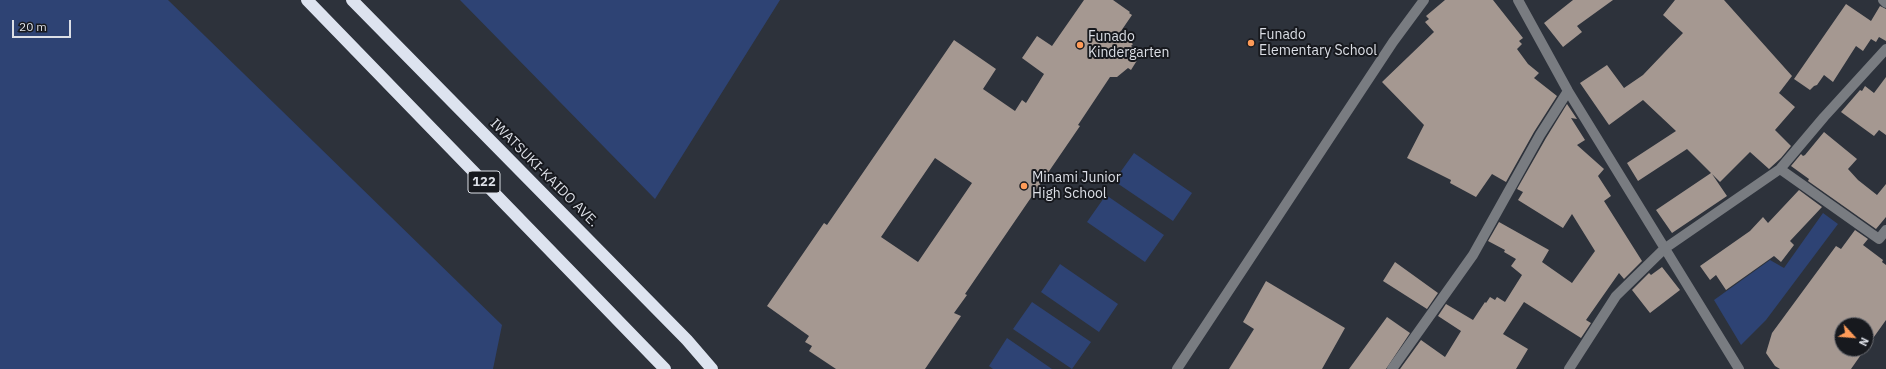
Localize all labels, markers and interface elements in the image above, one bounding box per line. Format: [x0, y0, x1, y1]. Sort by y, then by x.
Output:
scale bar [14, 12, 73, 38]
text: 20 m [19, 19, 47, 34]
place label: Funado Elementary School [1259, 27, 1377, 60]
place label: Funado Kindergarten [1088, 29, 1169, 62]
marker: Funado Elementary School [1246, 38, 1256, 48]
marker: Funado Kindergarten [1075, 40, 1085, 50]
street label: IWATSUKI-KAIDO AVE. [486, 115, 602, 231]
place label: Minami Junior High School [1032, 170, 1121, 202]
road number: 122 [468, 171, 500, 193]
marker: Minami Junior High School [1019, 181, 1029, 191]
north arrow [1834, 317, 1874, 357]
text: N [1856, 335, 1872, 348]

